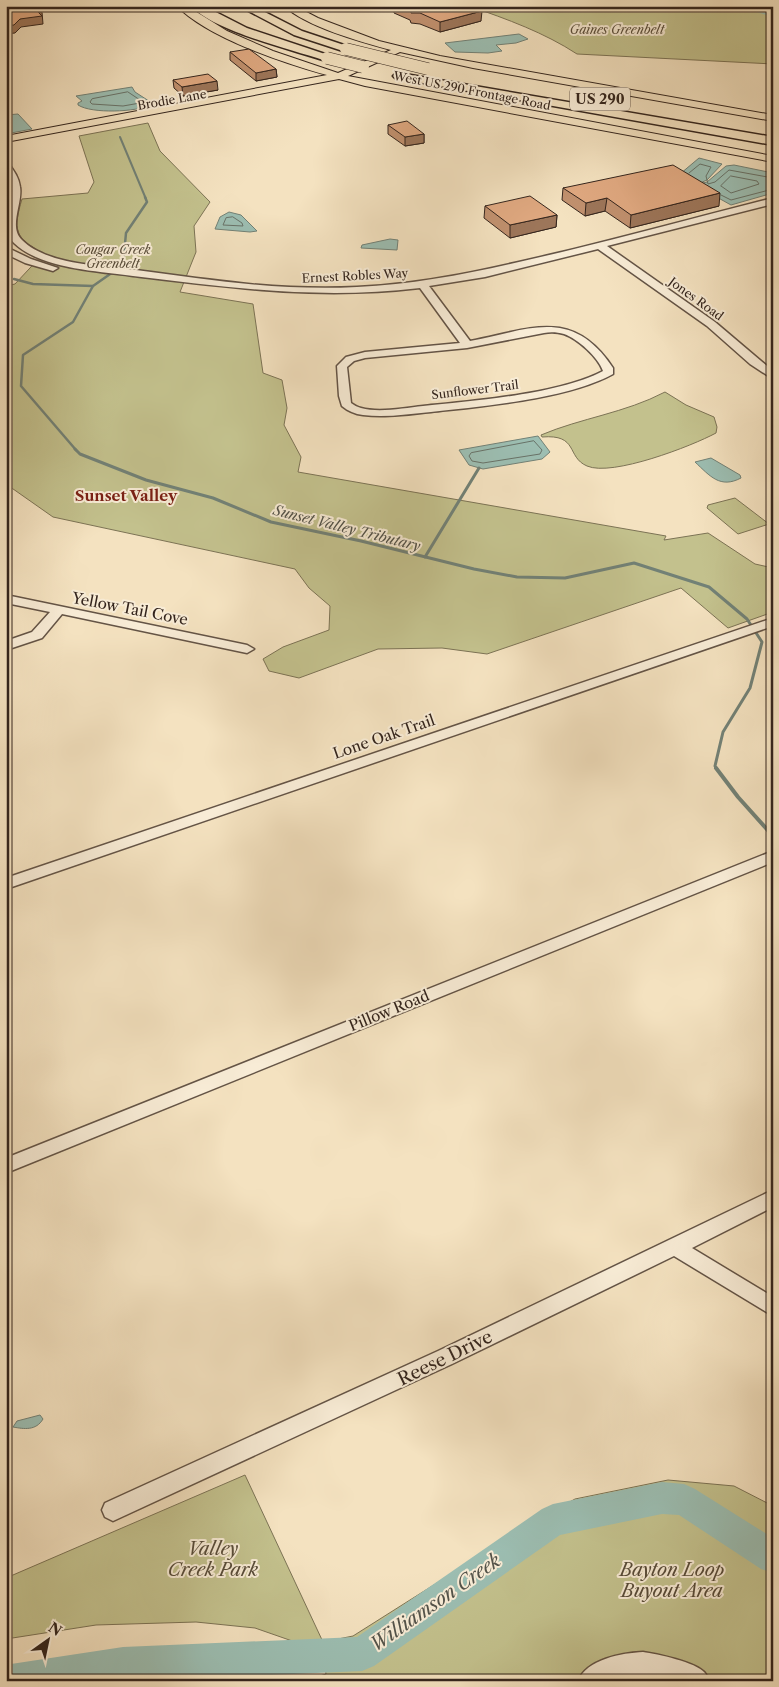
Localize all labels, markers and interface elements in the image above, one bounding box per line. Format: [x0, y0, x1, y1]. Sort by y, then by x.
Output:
park label: Gaines Greenbelt [570, 22, 665, 37]
street label: West US 290 Frontage Road [391, 68, 553, 113]
street label: Brodie Lane [136, 86, 208, 113]
road number: US 290 [570, 88, 630, 110]
park label: Cougar Creek Greenbelt [76, 242, 151, 271]
street label: Ernest Robles Way [301, 265, 409, 286]
street label: Jones Road [664, 273, 727, 324]
street label: Sunflower Trail [431, 377, 520, 402]
district label: Sunset Valley [75, 486, 178, 505]
water label: Sunset Valley Tributary [271, 501, 422, 555]
street label: Yellow Tail Cove [70, 588, 190, 629]
street label: Lone Oak Trail [330, 710, 438, 763]
street label: Pillow Road [346, 986, 432, 1035]
street label: Reese Drive [394, 1326, 496, 1390]
park label: Valley Creek Park [168, 1538, 259, 1581]
water label: Williamson Creek [366, 1549, 505, 1656]
park label: Bayton Loop Buyout Area [618, 1559, 724, 1602]
north arrow [22, 1614, 72, 1664]
text: N [45, 1618, 65, 1640]

